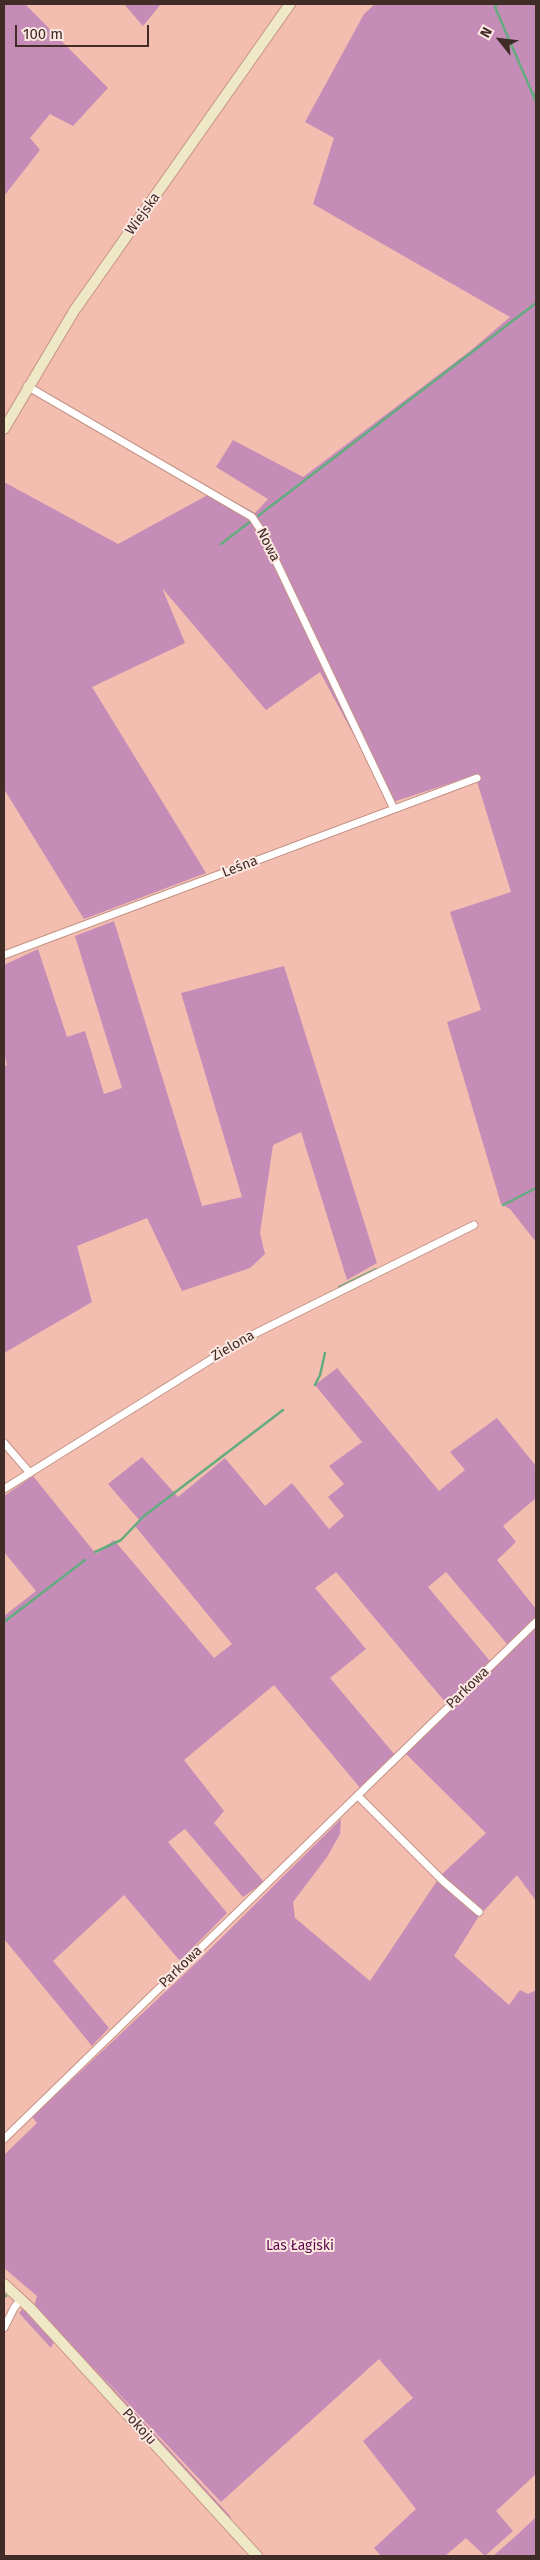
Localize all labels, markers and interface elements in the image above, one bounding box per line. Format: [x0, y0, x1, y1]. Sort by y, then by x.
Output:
scale bar [18, 15, 151, 47]
north arrow [475, 15, 525, 65]
text: N [477, 24, 496, 41]
text: 100 m [23, 25, 63, 43]
street label: Wiejska [122, 190, 164, 238]
street label: Nowa [253, 525, 283, 565]
street label: Leśna [220, 853, 260, 881]
street label: Zielona [208, 1327, 258, 1365]
street label: Parkowa [443, 1664, 493, 1712]
street label: Parkowa [156, 1943, 206, 1991]
park label: Las Łagiski [266, 2238, 334, 2254]
street label: Pokoju [118, 2405, 160, 2449]

